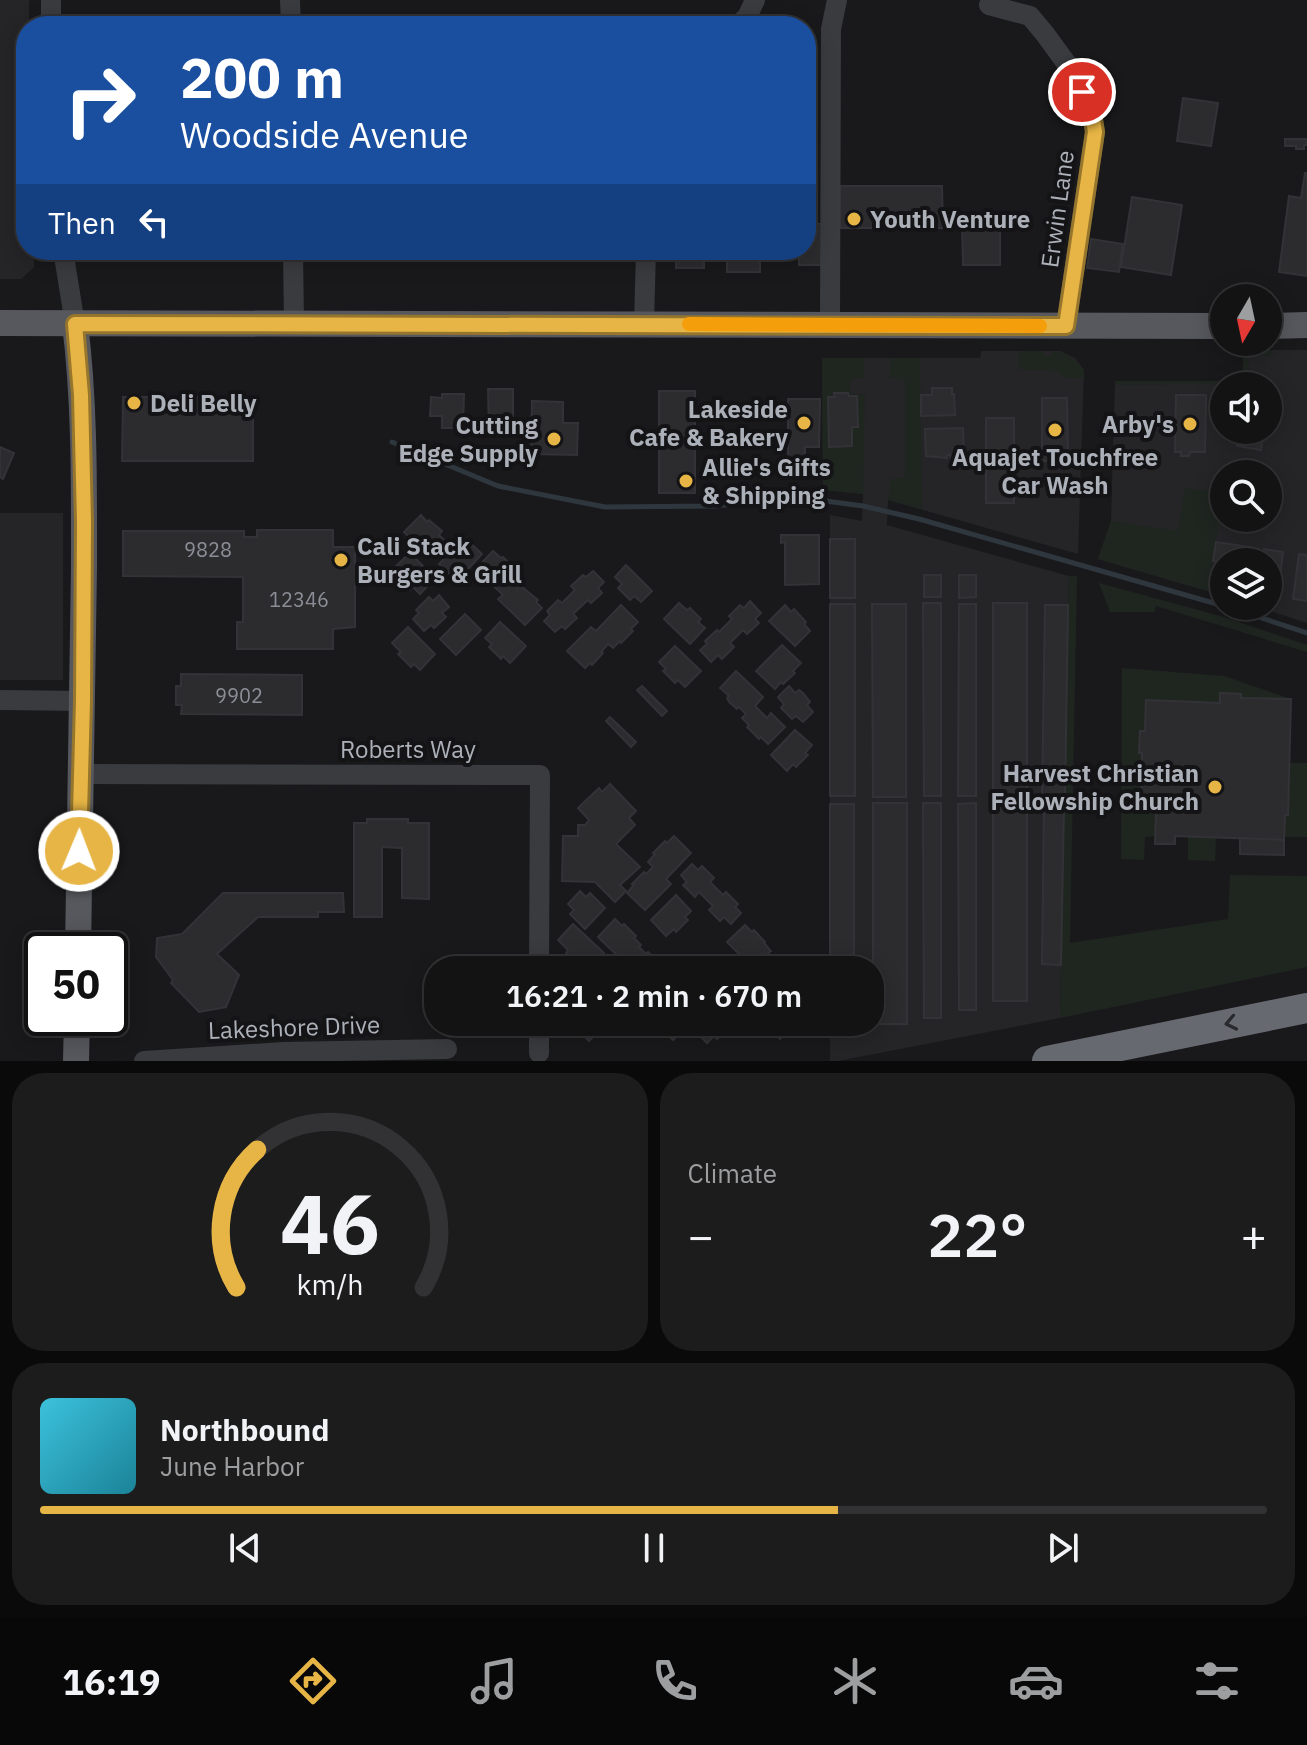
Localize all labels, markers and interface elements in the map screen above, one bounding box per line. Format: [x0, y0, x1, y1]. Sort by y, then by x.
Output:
text: 200 m [180, 41, 344, 113]
icon: right [48, 48, 152, 152]
pin [1048, 58, 1116, 126]
icon: arrive [1060, 70, 1104, 114]
text: Woodside Avenue [180, 111, 469, 158]
street label: Erwin Lane [1033, 148, 1081, 270]
icon: left [132, 200, 176, 244]
text: Then [48, 203, 116, 242]
place label: Youth Venture [870, 203, 1030, 235]
marker: Youth Venture [845, 210, 863, 228]
north arrow [1210, 284, 1282, 356]
map controls [1210, 284, 1282, 620]
button: sound [1210, 372, 1282, 444]
place label: Deli Belly [150, 387, 257, 419]
place label: Lakeside Cafe & Bakery [629, 393, 788, 453]
marker: Deli Belly [125, 394, 143, 412]
place label: Arby's [1102, 408, 1174, 440]
place label: Cutting Edge Supply [398, 409, 539, 469]
marker: Lakeside Cafe & Bakery [795, 414, 813, 432]
marker: Arby's [1181, 415, 1199, 433]
marker: Aquajet Touchfree Car Wash [1046, 421, 1064, 439]
marker: Cutting Edge Supply [545, 430, 563, 448]
place label: Aquajet Touchfree Car Wash [952, 441, 1158, 501]
place label: Allie's Gifts & Shipping [702, 451, 831, 511]
button: search [1210, 460, 1282, 532]
marker: Allie's Gifts & Shipping [677, 472, 695, 490]
place label: Cali Stack Burgers & Grill [357, 530, 522, 590]
house number: 9828 [184, 536, 232, 563]
button: layers [1210, 548, 1282, 620]
marker: Cali Stack Burgers & Grill [332, 551, 350, 569]
house number: 12346 [269, 586, 329, 613]
house number: 9902 [215, 682, 263, 709]
street label: Roberts Way [340, 733, 476, 765]
place label: Harvest Christian Fellowship Church [990, 757, 1199, 817]
marker: Harvest Christian Fellowship Church [1206, 778, 1224, 796]
position arrow [37, 809, 121, 893]
speed limit sign: 50 [24, 932, 128, 1036]
text: 16:21 · 2 min · 670 m [506, 976, 802, 1015]
street label: Lakeshore Drive [207, 1008, 381, 1046]
one-way arrow [1224, 1014, 1237, 1031]
text: Climate [688, 1156, 777, 1190]
text: 46 [280, 1169, 380, 1277]
text: 22° [927, 1195, 1027, 1274]
text: − [688, 1207, 714, 1264]
text: + [1241, 1207, 1267, 1264]
text: km/h [296, 1266, 363, 1303]
text: Northbound [160, 1410, 329, 1449]
text: June Harbor [160, 1449, 304, 1483]
icon: previous [223, 1526, 267, 1570]
icon: pause [632, 1526, 676, 1570]
icon: next [1041, 1526, 1085, 1570]
icon: directions [285, 1653, 341, 1709]
icon: music [466, 1653, 522, 1709]
icon: phone [647, 1653, 703, 1709]
icon: climate [827, 1653, 883, 1709]
icon: car [1008, 1653, 1064, 1709]
icon: filters [1189, 1653, 1245, 1709]
text: 16:19 [62, 1658, 161, 1705]

